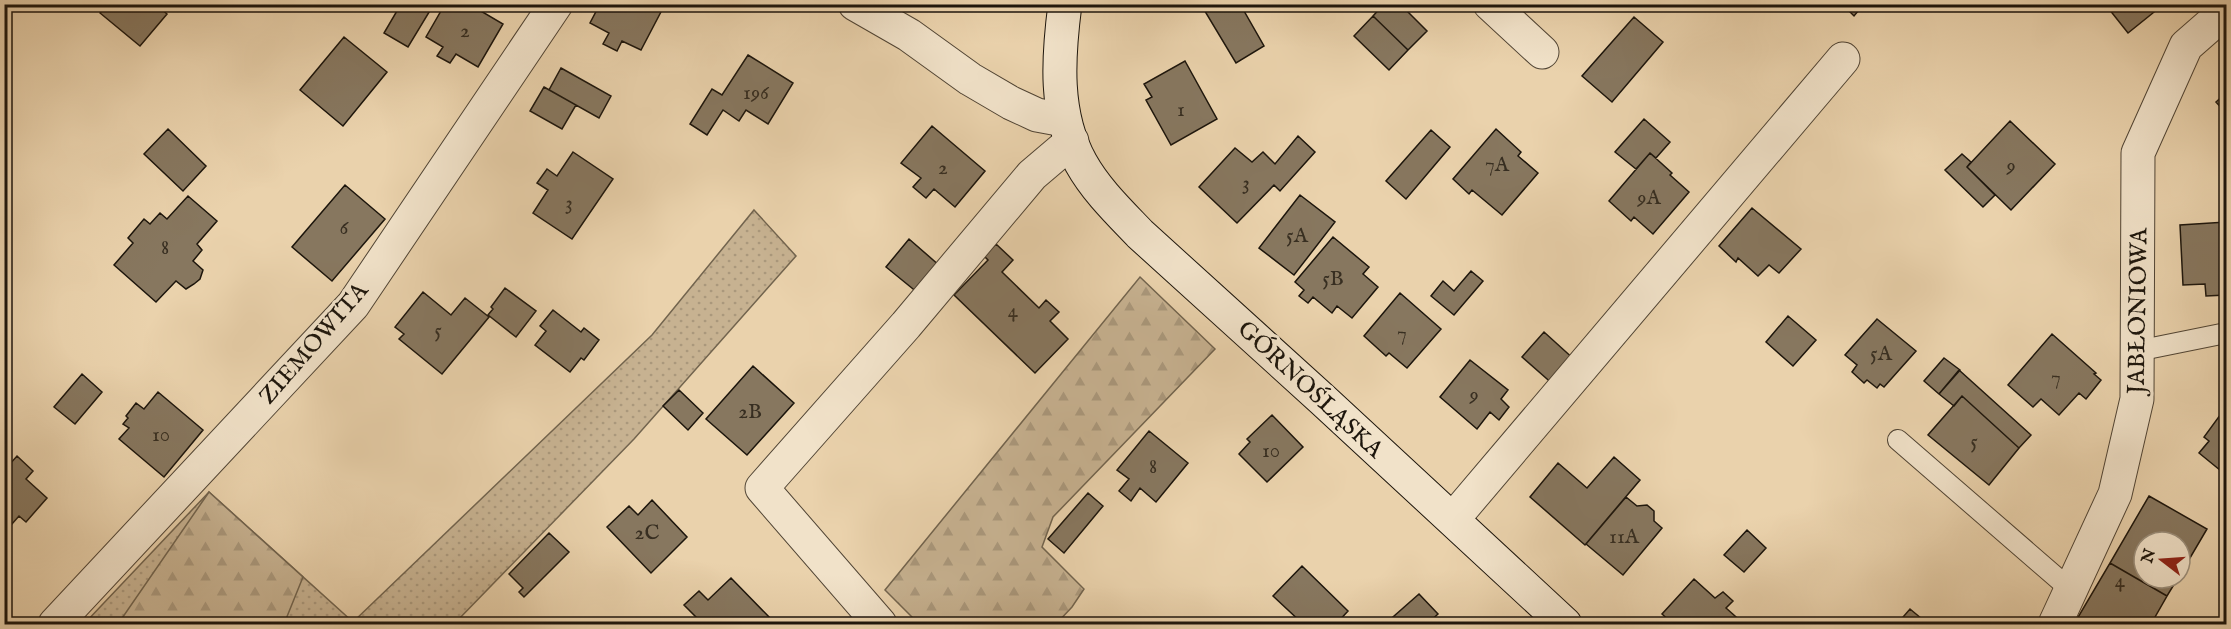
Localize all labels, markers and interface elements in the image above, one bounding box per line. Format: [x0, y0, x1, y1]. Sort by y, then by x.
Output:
house number: 2 [460, 18, 470, 45]
house number: 196 [743, 80, 770, 107]
house number: 1 [1177, 97, 1185, 124]
house number: 7A [1485, 152, 1510, 179]
house number: 9 [2005, 153, 2016, 180]
house number: 2 [938, 155, 948, 182]
house number: 3 [1242, 170, 1250, 197]
house number: 9A [1636, 185, 1661, 212]
house number: 3 [565, 190, 573, 217]
house number: 6 [340, 215, 350, 242]
house number: 5A [1286, 223, 1309, 250]
street label: JABŁONIOWA [2121, 227, 2155, 397]
house number: 8 [161, 235, 169, 262]
house number: 5B [1322, 266, 1344, 293]
street label: ZIEMOWITA [253, 276, 376, 412]
house number: 4 [1008, 298, 1019, 325]
street label: GÓRNOŚLĄSKA [1230, 314, 1390, 466]
house number: 5 [434, 318, 442, 345]
house number: 7 [1397, 321, 1407, 348]
house number: 5A [1870, 341, 1893, 368]
house number: 7 [2051, 365, 2061, 392]
house number: 9 [1468, 382, 1479, 409]
house number: 2B [738, 399, 762, 426]
house number: 10 [152, 422, 170, 449]
house number: 5 [1970, 429, 1978, 456]
house number: 10 [1262, 438, 1280, 465]
house number: 8 [1149, 454, 1157, 481]
house number: 2C [635, 520, 659, 547]
house number: 11A [1609, 524, 1640, 551]
north arrow [2132, 530, 2192, 590]
text: N [2138, 547, 2161, 567]
house number: 4 [2115, 568, 2126, 595]

